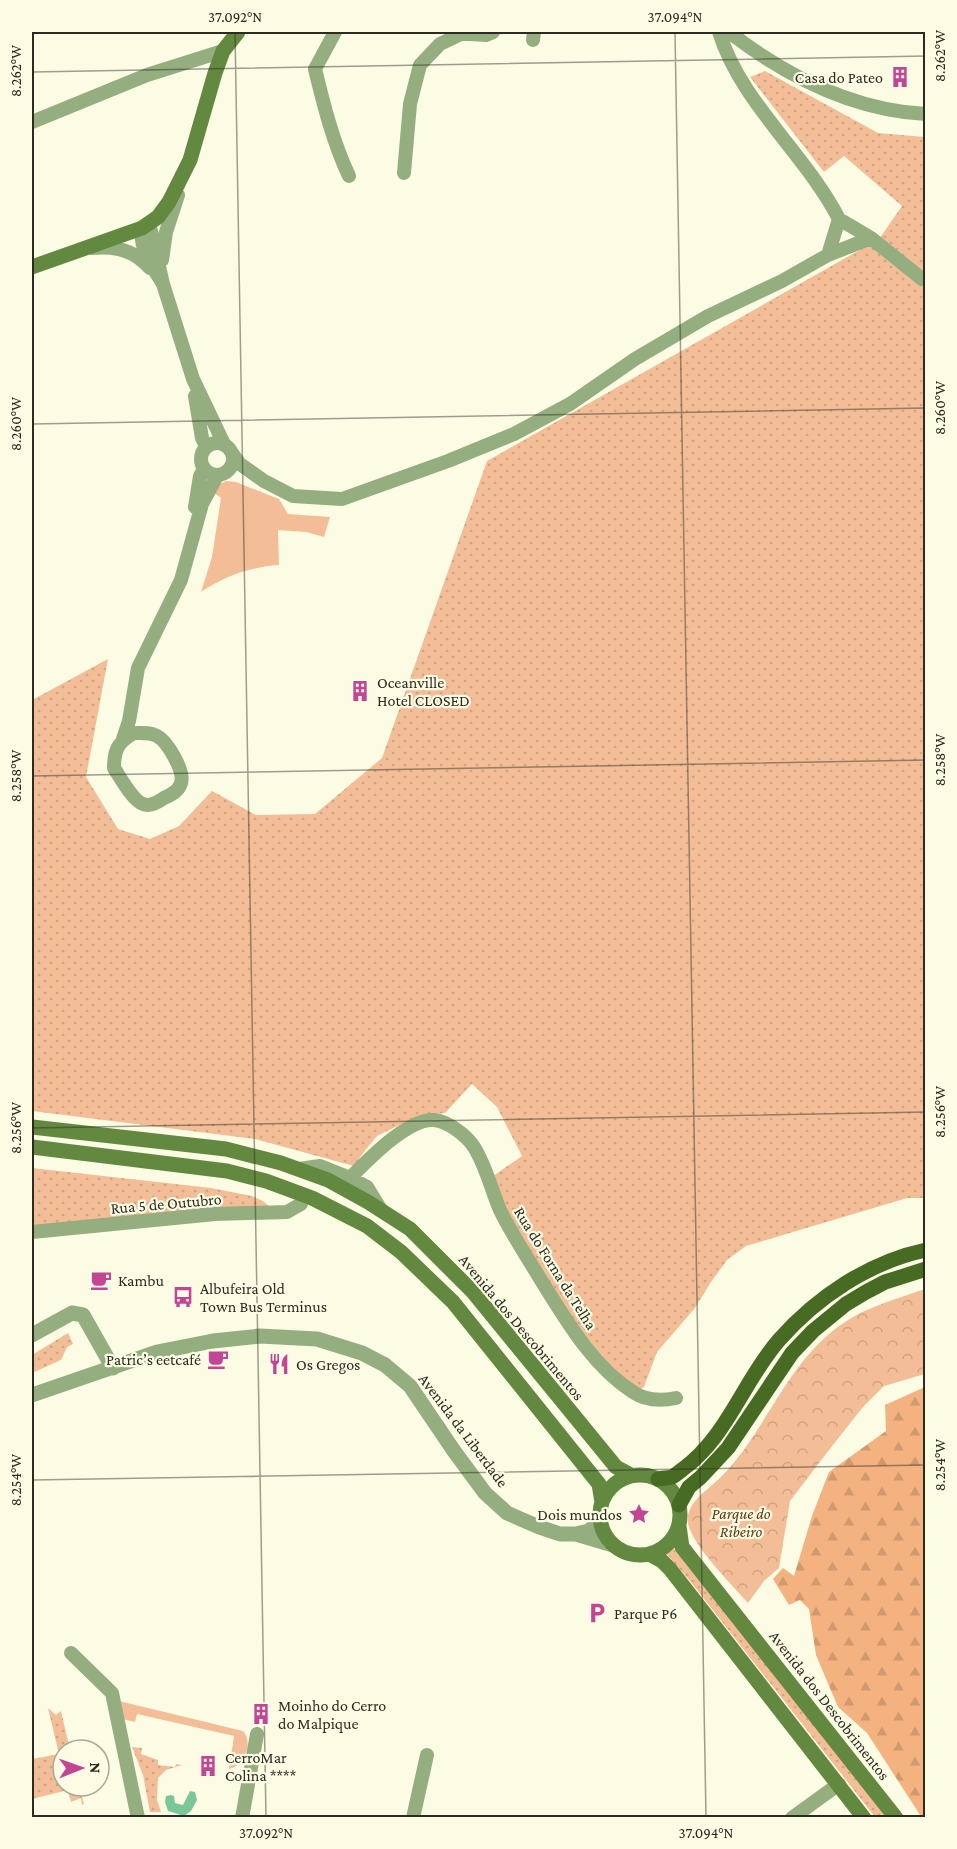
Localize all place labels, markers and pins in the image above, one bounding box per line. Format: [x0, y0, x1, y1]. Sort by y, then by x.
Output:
building icon: Casa do Pateo [888, 65, 912, 89]
place label: Casa do Pateo [795, 69, 883, 86]
place label: Oceanville Hotel CLOSED [377, 674, 470, 709]
building icon: Oceanville Hotel CLOSED [348, 679, 372, 703]
cafe icon: Kambu [89, 1268, 113, 1292]
place label: Kambu [118, 1272, 165, 1289]
place label: Albufeira Old Town Bus Terminus [200, 1280, 327, 1315]
bus stop icon: Albufeira Old Town Bus Terminus [171, 1285, 195, 1309]
cafe icon: Patric’s eetcafé [206, 1347, 230, 1371]
place label: Patric’s eetcafé [106, 1351, 201, 1368]
restaurant icon: Os Gregos [267, 1352, 291, 1376]
place label: Os Gregos [296, 1356, 360, 1374]
place icon: Dois mundos [627, 1502, 651, 1526]
place label: Dois mundos [537, 1506, 622, 1523]
parking icon: Parque P6 [585, 1601, 609, 1625]
place label: Parque P6 [614, 1605, 677, 1623]
place label: Moinho do Cerro do Malpique [278, 1697, 386, 1733]
building icon: Moinho do Cerro do Malpique [249, 1702, 273, 1726]
place label: CerroMar Colina **** [225, 1749, 296, 1784]
building icon: CerroMar Colina **** [196, 1754, 220, 1778]

